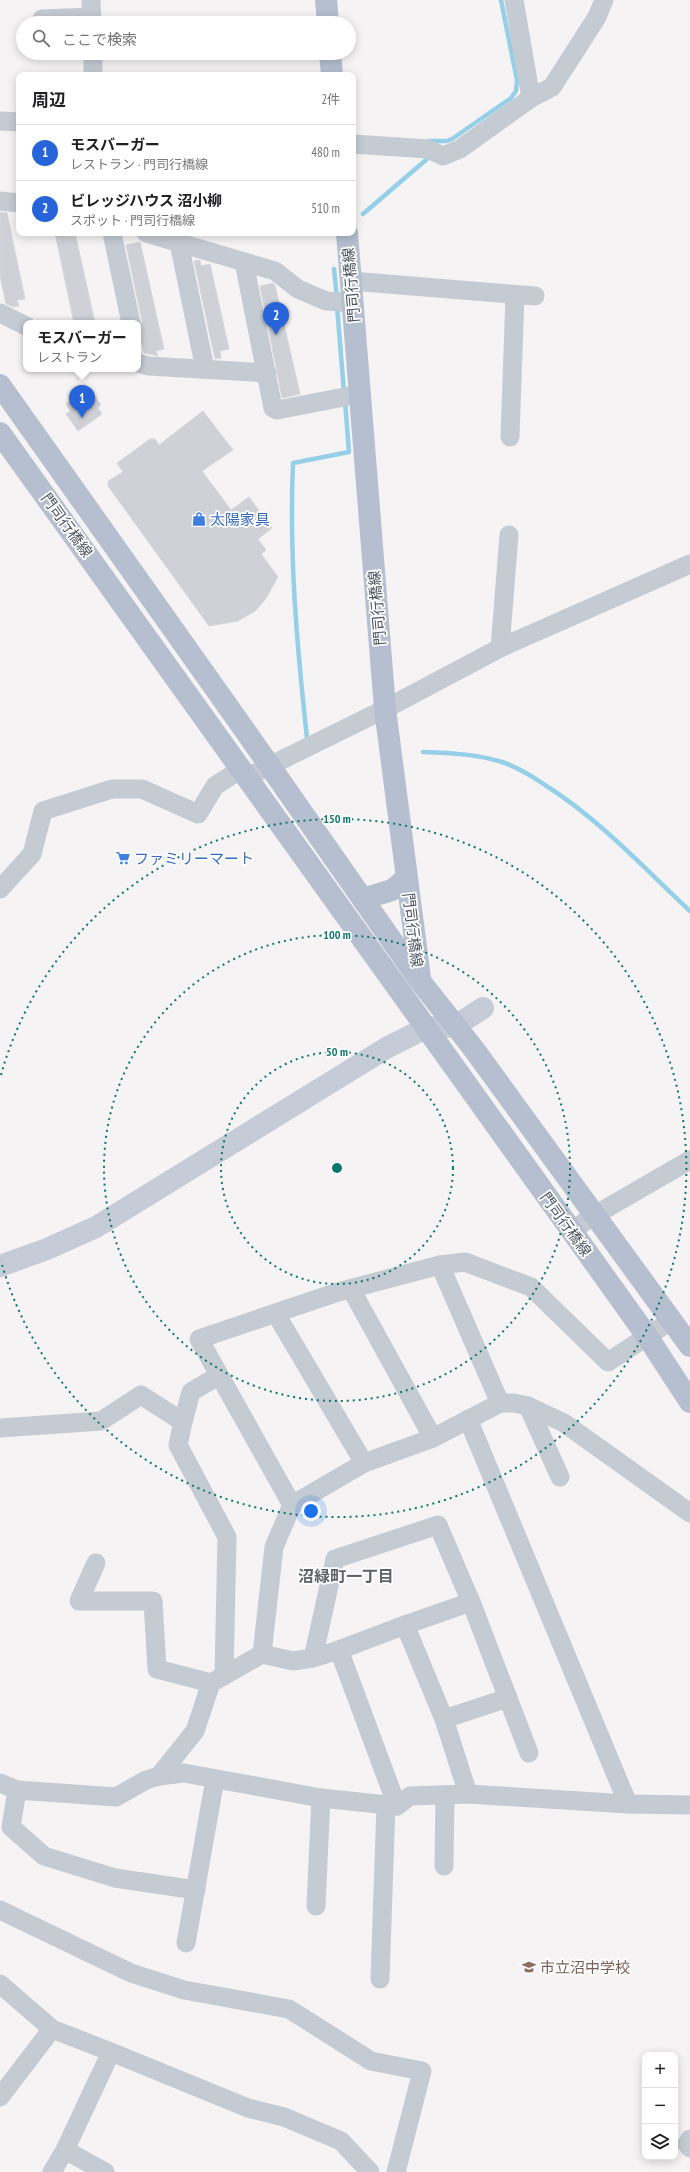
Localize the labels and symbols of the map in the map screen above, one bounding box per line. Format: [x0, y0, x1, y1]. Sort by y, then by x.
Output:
street label: 門司行橋線 [338, 247, 364, 323]
pin: 2 [263, 302, 289, 335]
pin: 1 [69, 385, 95, 418]
street label: 門司行橋線 [37, 489, 97, 561]
place label: 太陽家具 [210, 510, 270, 529]
shop icon: 太陽家具 [191, 511, 207, 527]
street label: 門司行橋線 [364, 570, 390, 646]
text: 150 m [323, 811, 351, 826]
place label: ファミリーマート [134, 849, 254, 868]
supermarket icon: ファミリーマート [115, 850, 131, 866]
street label: 門司行橋線 [399, 892, 427, 968]
text: 100 m [323, 927, 351, 942]
text: 50 m [326, 1044, 348, 1059]
centre of rings [330, 1161, 344, 1175]
street label: 門司行橋線 [536, 1188, 596, 1260]
your location [301, 1501, 321, 1521]
district label: 沼緑町一丁目 [298, 1566, 394, 1586]
place label: 市立沼中学校 [540, 1958, 630, 1977]
school or university icon: 市立沼中学校 [521, 1959, 537, 1975]

